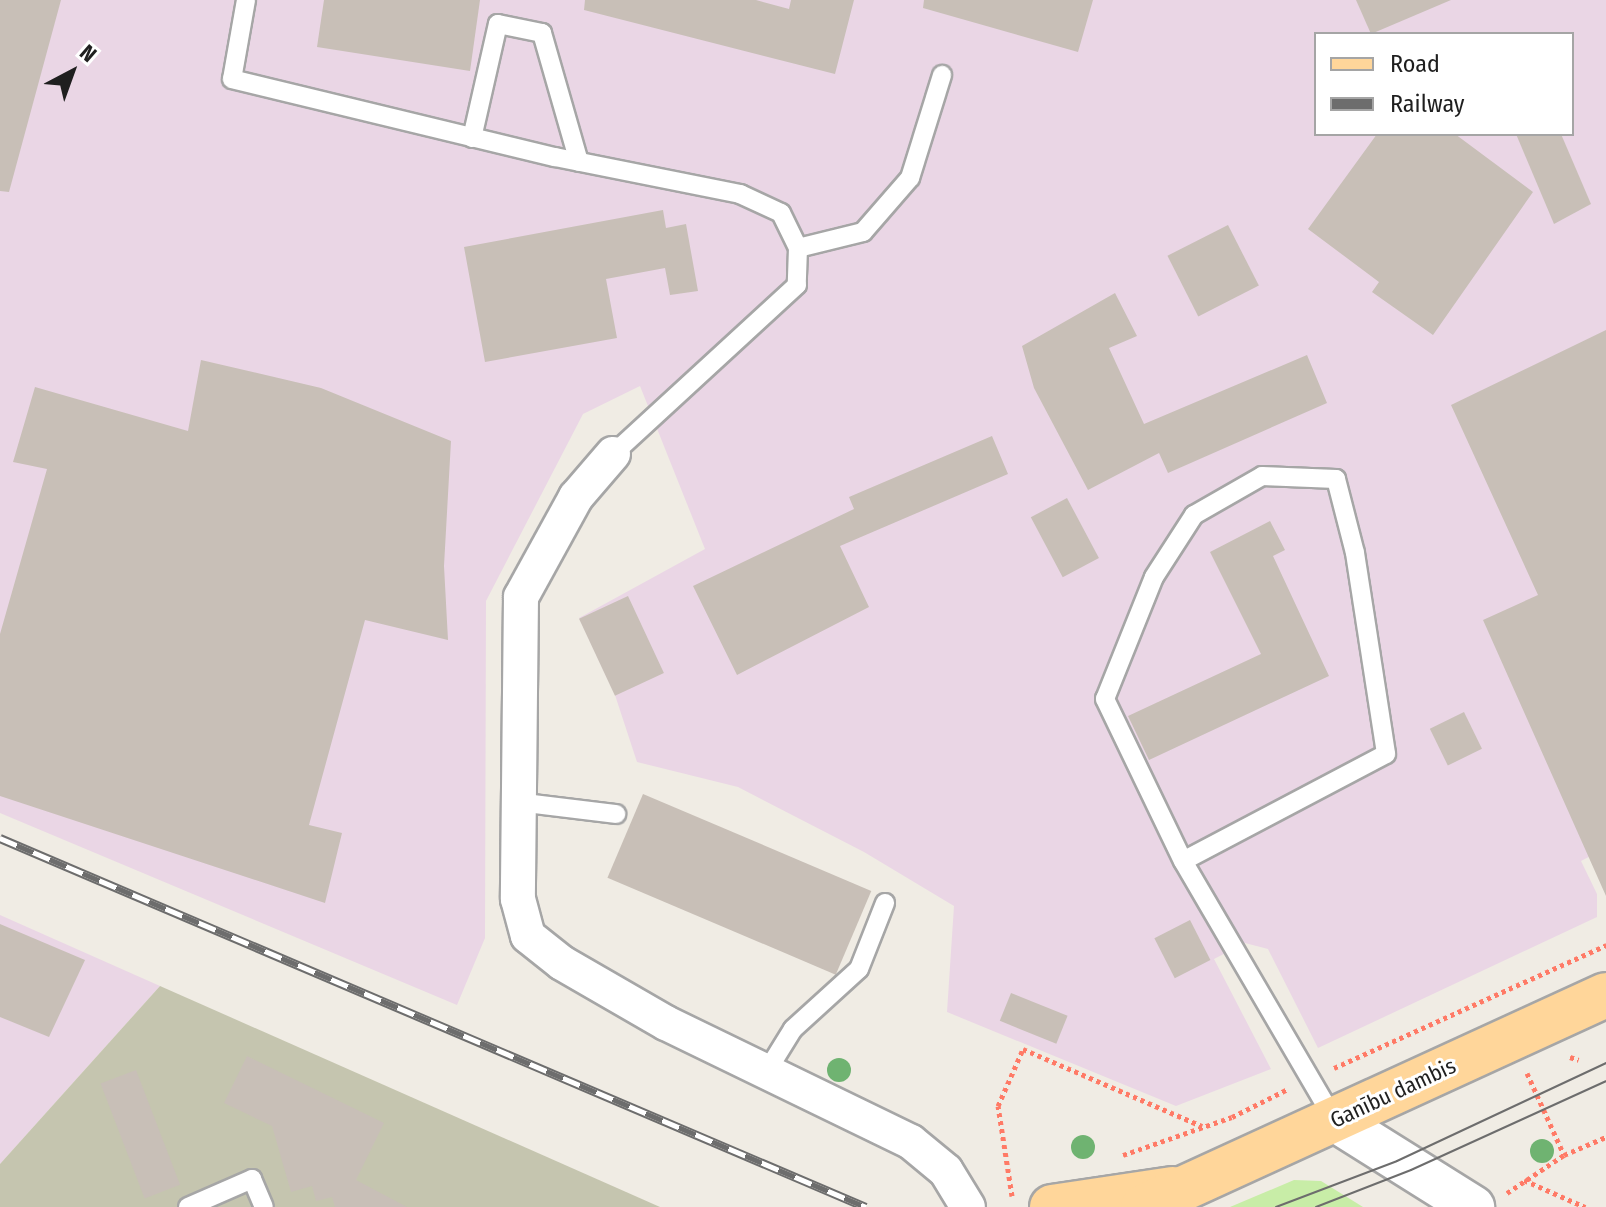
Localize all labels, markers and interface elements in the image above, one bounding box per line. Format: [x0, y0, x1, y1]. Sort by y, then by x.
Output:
north arrow [32, 32, 112, 112]
legend [1314, 32, 1574, 136]
text: N [74, 39, 102, 68]
text: Road [1390, 50, 1440, 78]
text: Railway [1390, 90, 1465, 118]
street label: Ganību dambis [1326, 1052, 1460, 1134]

